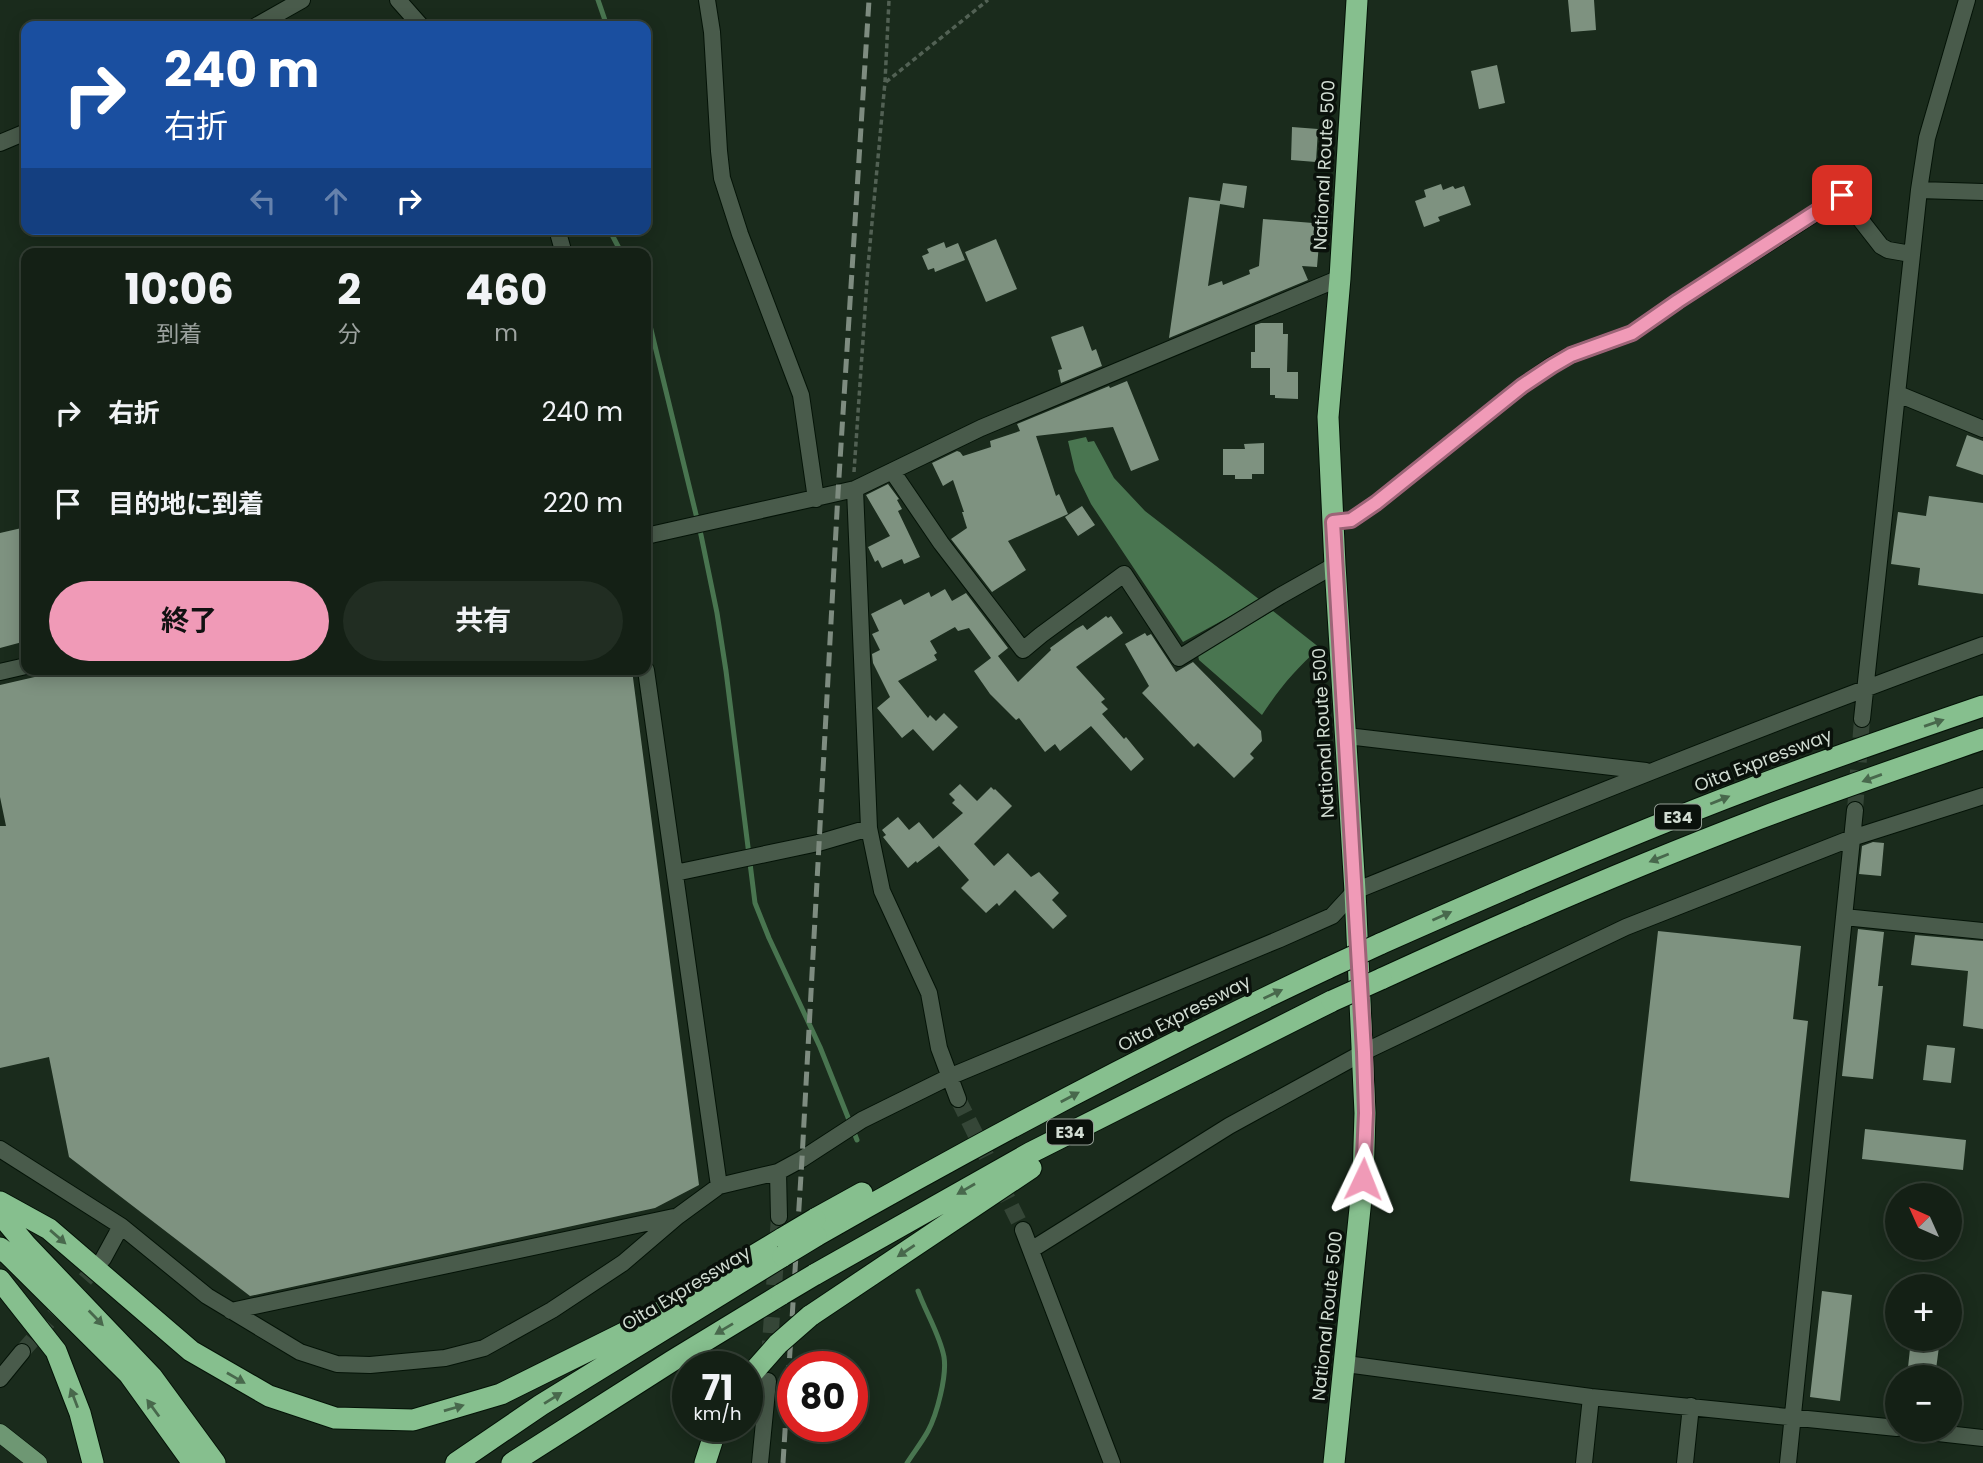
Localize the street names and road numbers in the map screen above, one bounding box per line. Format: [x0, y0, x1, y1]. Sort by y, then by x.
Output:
street label: National Route 500 [1307, 79, 1341, 251]
street label: National Route 500 [1306, 647, 1340, 819]
street label: Oita Expressway [1690, 722, 1836, 798]
road number: E34 [1655, 804, 1701, 830]
street label: Oita Expressway [1113, 969, 1255, 1057]
road number: E34 [1047, 1120, 1093, 1144]
street label: National Route 500 [1306, 1230, 1348, 1402]
street label: Oita Expressway [617, 1240, 755, 1336]

